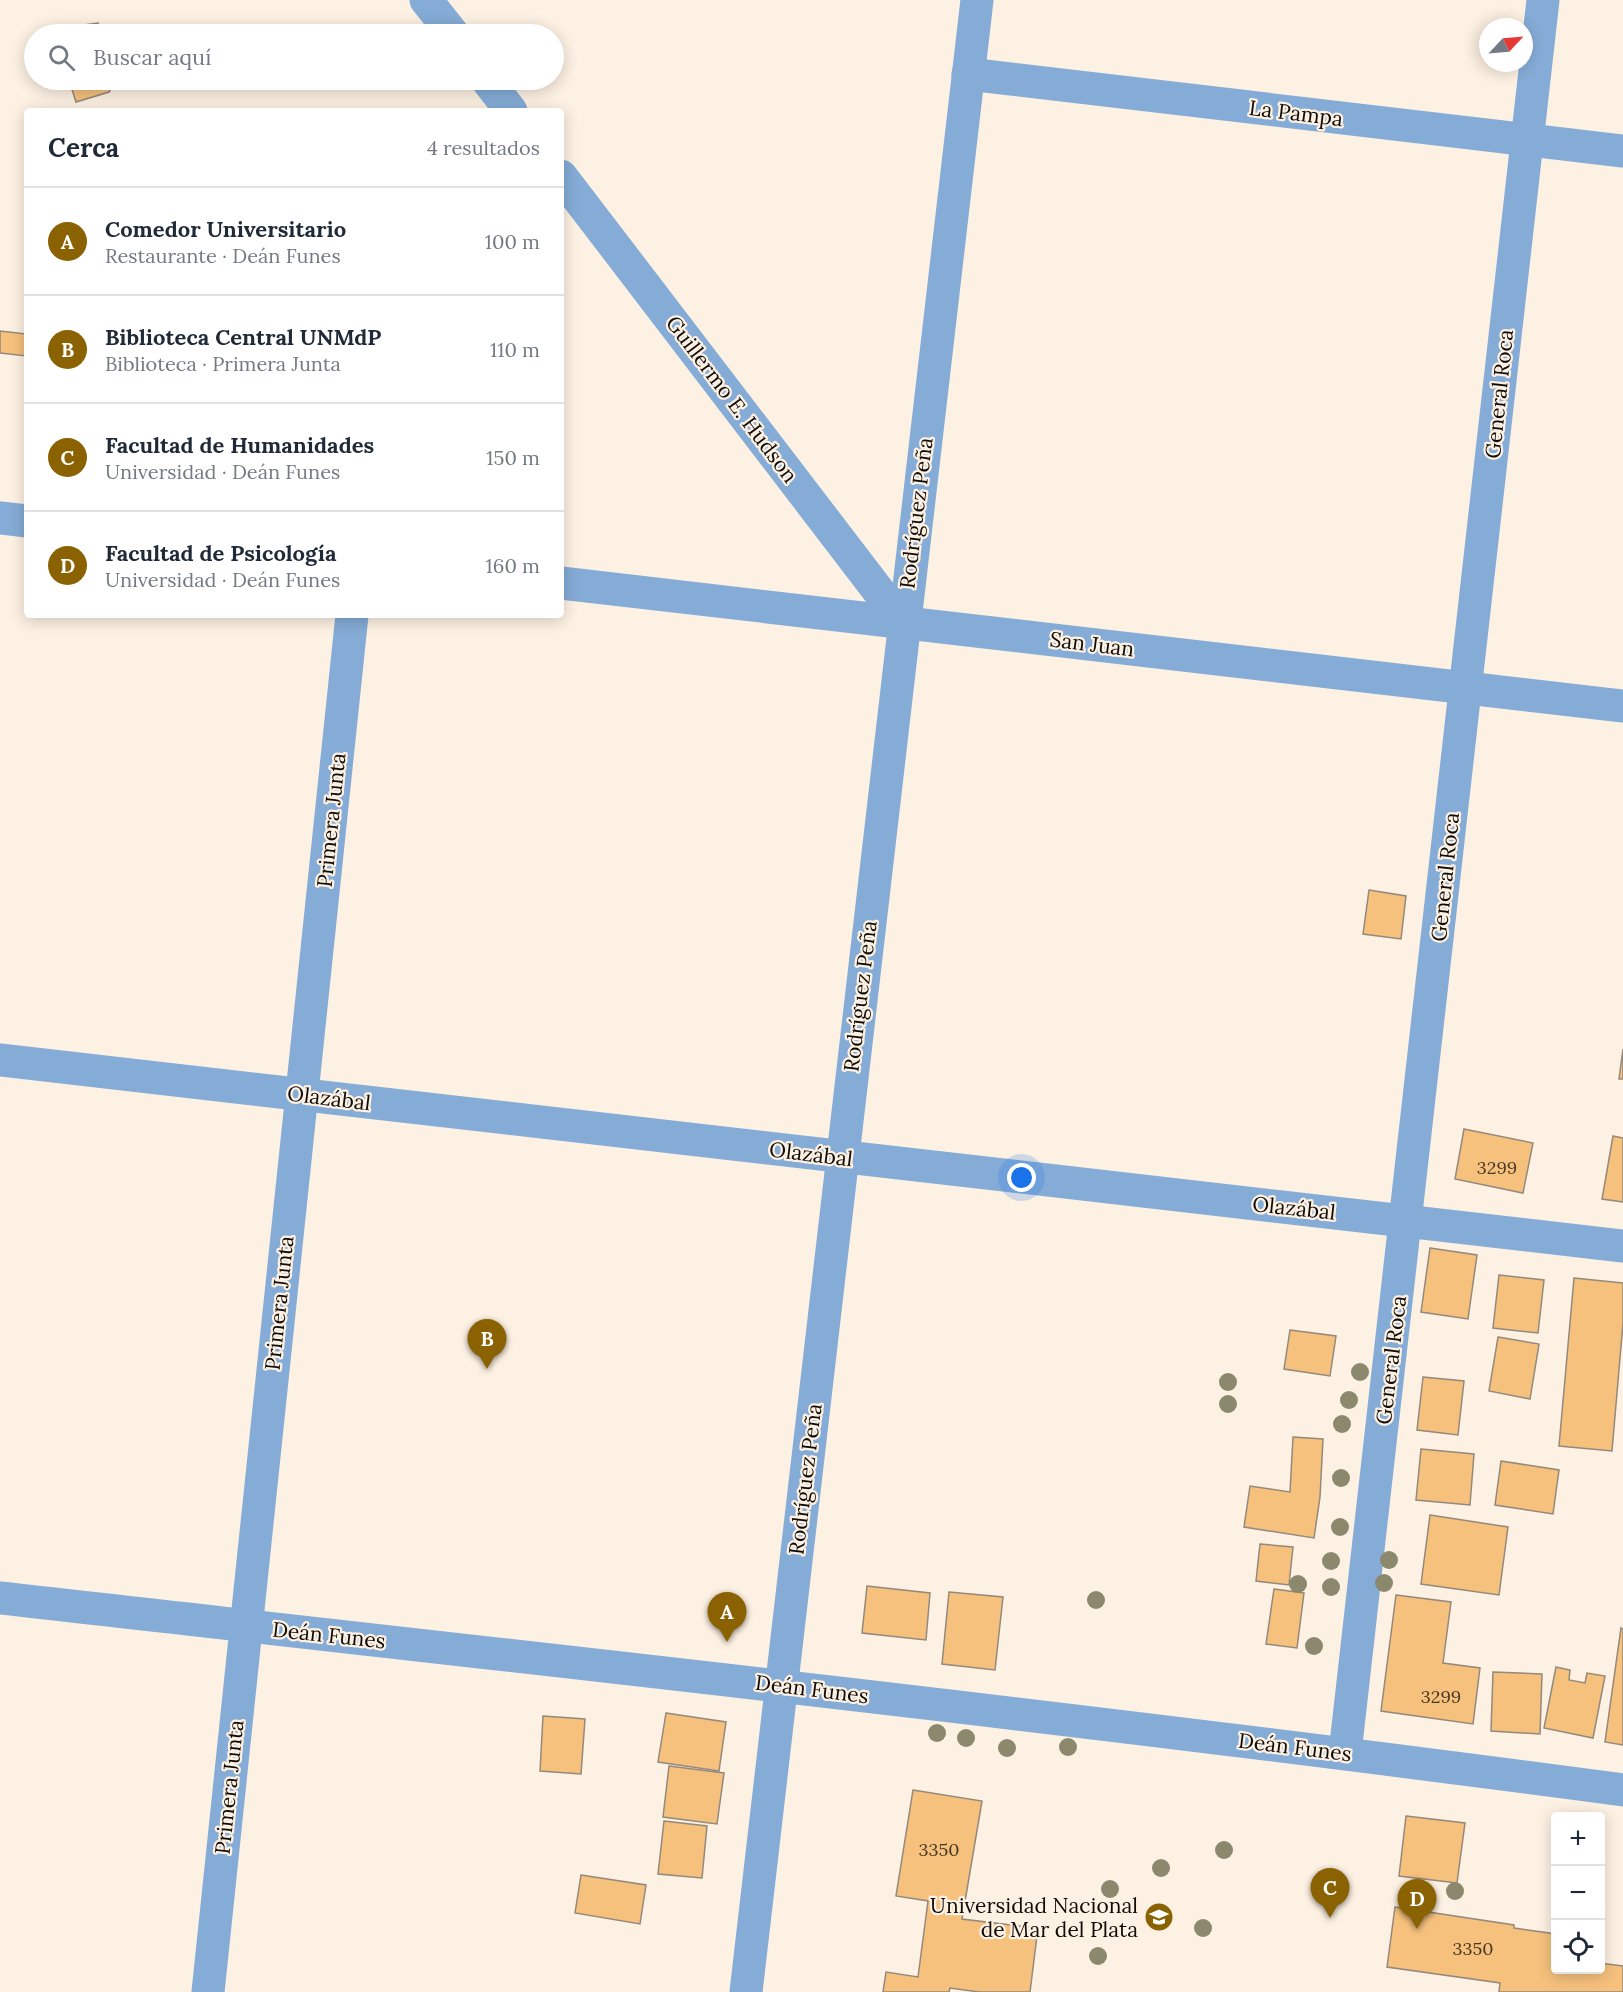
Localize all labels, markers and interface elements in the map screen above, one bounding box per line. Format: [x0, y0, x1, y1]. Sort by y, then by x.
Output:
north arrow [1479, 18, 1533, 72]
search box [24, 24, 564, 90]
icon: search [45, 41, 78, 74]
text: Buscar aquí [93, 43, 211, 71]
street label: La Pampa [1247, 94, 1345, 132]
text: Cerca [48, 131, 119, 164]
text: 4 resultados [427, 135, 540, 160]
text: Comedor Universitario [105, 215, 346, 243]
text: A [61, 229, 74, 254]
text: 100 m [485, 229, 540, 254]
text: Restaurante · Deán Funes [105, 243, 341, 268]
street label: Guillermo E. Hudson [660, 310, 804, 488]
text: Biblioteca Central UNMdP [105, 323, 381, 351]
street label: General Roca [1479, 328, 1519, 460]
text: B [61, 337, 74, 362]
text: 110 m [490, 337, 540, 362]
text: Biblioteca · Primera Junta [105, 351, 341, 376]
text: Facultad de Humanidades [105, 431, 374, 459]
street label: Rodríguez Peña [893, 436, 939, 590]
text: C [61, 445, 74, 470]
text: 150 m [486, 445, 540, 470]
text: Universidad · Deán Funes [105, 459, 340, 484]
text: Facultad de Psicología [105, 539, 336, 567]
text: D [60, 553, 75, 578]
text: 160 m [486, 553, 540, 578]
text: Universidad · Deán Funes [105, 567, 340, 592]
street label: San Juan [1048, 625, 1136, 663]
street label: Primera Junta [311, 751, 352, 889]
street label: General Roca [1425, 811, 1465, 943]
street label: Rodríguez Peña [837, 919, 883, 1073]
street label: Olazábal [286, 1080, 372, 1116]
street label: Olazábal [768, 1136, 854, 1172]
house number: 3299 [1477, 1156, 1517, 1179]
your location [1007, 1163, 1036, 1192]
street label: Olazábal [1251, 1190, 1337, 1226]
street label: Primera Junta [259, 1234, 300, 1372]
street label: General Roca [1370, 1294, 1412, 1426]
pin: B [468, 1320, 506, 1369]
street label: Rodríguez Peña [782, 1402, 828, 1556]
pin: A [708, 1592, 746, 1642]
street label: Deán Funes [271, 1616, 387, 1654]
street label: Deán Funes [754, 1669, 870, 1709]
house number: 3299 [1421, 1685, 1461, 1708]
street label: Primera Junta [209, 1718, 250, 1856]
street label: Deán Funes [1237, 1727, 1353, 1767]
map controls [1551, 1812, 1605, 1974]
button: + [1551, 1812, 1605, 1866]
house number: 3350 [918, 1838, 960, 1861]
button: − [1551, 1866, 1605, 1920]
pin: C [1310, 1868, 1350, 1918]
pin: D [1398, 1880, 1436, 1929]
place label: Universidad Nacional de Mar del Plata [930, 1892, 1138, 1943]
school or university icon: Universidad Nacional de Mar del Plata [1143, 1901, 1175, 1933]
button: locate [1551, 1920, 1605, 1974]
house number: 3350 [1452, 1937, 1494, 1960]

